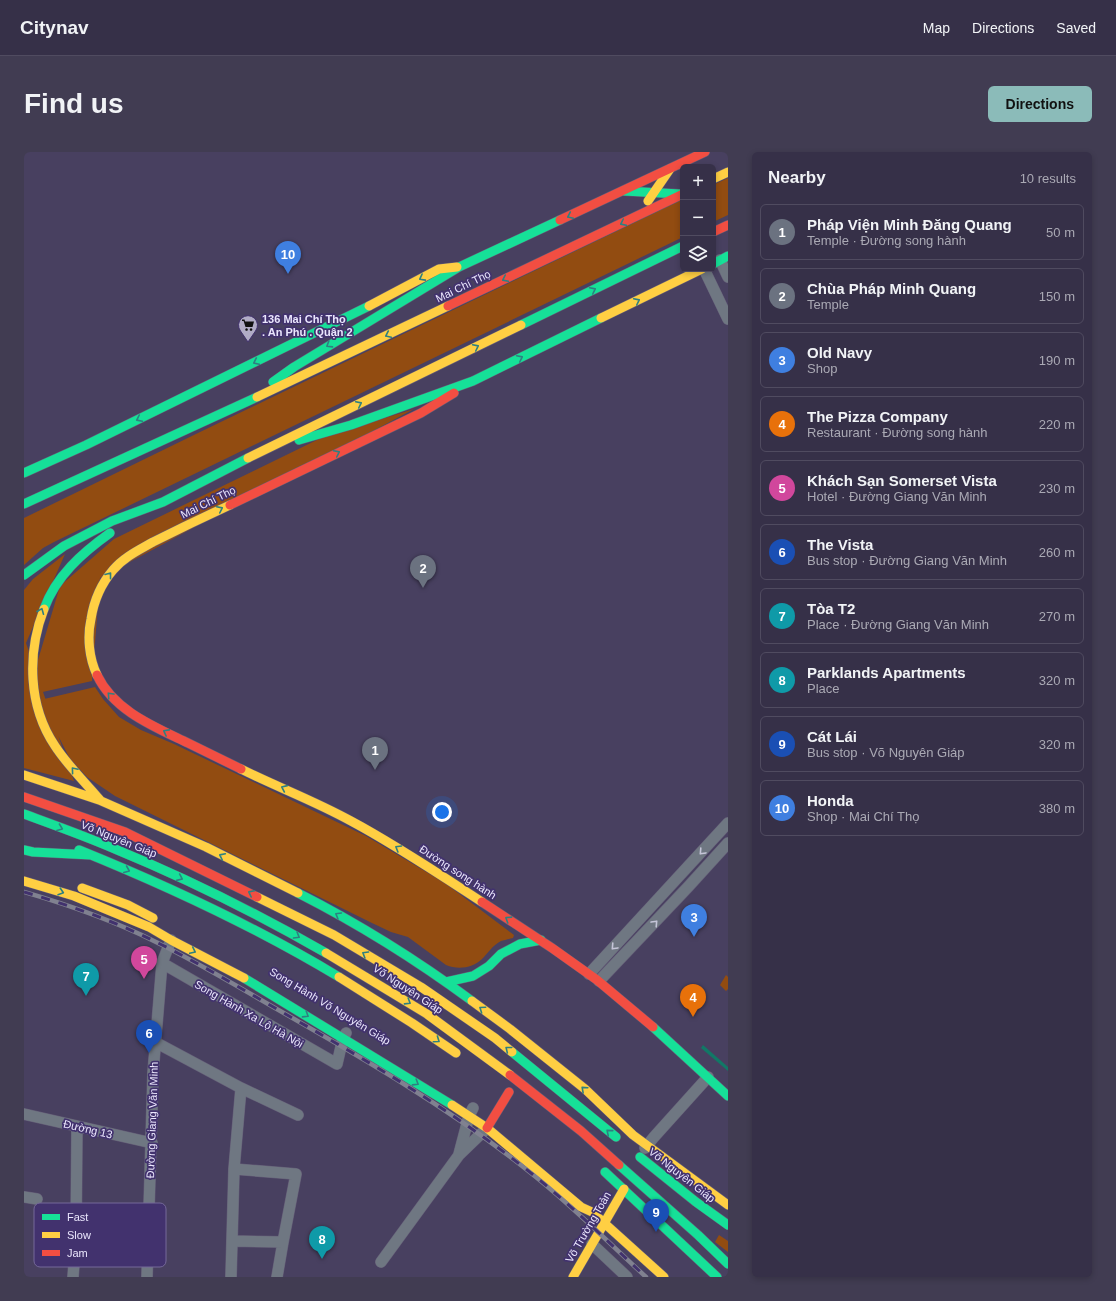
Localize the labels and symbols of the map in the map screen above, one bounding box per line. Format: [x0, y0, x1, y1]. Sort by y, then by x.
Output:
one-way arrow [566, 211, 574, 219]
one-way arrow [619, 218, 627, 226]
pin: 10 [275, 241, 301, 274]
street label: Mai Chí Thọ [434, 268, 492, 304]
one-way arrow [419, 273, 426, 281]
one-way arrow [502, 274, 510, 282]
one-way arrow [589, 287, 596, 295]
one-way arrow [633, 298, 641, 306]
place label: 136 Mai Chí Thọ . An Phú . Quận 2 [262, 313, 353, 339]
supermarket icon: 136 Mai Chí Thọ . An Phú . Quận 2 [237, 314, 259, 342]
one-way arrow [385, 330, 392, 338]
one-way arrow [326, 341, 333, 348]
one-way arrow [472, 344, 479, 352]
one-way arrow [516, 355, 524, 363]
one-way arrow [253, 357, 261, 365]
one-way arrow [355, 401, 363, 409]
one-way arrow [136, 414, 143, 422]
one-way arrow [333, 450, 341, 458]
street label: Mai Chí Thọ [179, 484, 237, 520]
one-way arrow [216, 506, 223, 514]
pin: 2 [410, 555, 436, 588]
one-way arrow [105, 573, 112, 580]
one-way arrow [37, 607, 45, 614]
one-way arrow [108, 692, 115, 700]
one-way arrow [163, 729, 170, 737]
pin: 1 [362, 737, 388, 770]
one-way arrow [72, 767, 79, 774]
one-way arrow [280, 785, 288, 793]
your location [432, 802, 452, 822]
street label: Võ Nguyên Giáp [79, 818, 159, 860]
one-way arrow [57, 823, 64, 831]
street label: Đường song hành [417, 843, 499, 901]
one-way arrow [395, 846, 402, 853]
one-way arrow [699, 847, 706, 855]
one-way arrow [219, 853, 227, 860]
one-way arrow [123, 865, 131, 873]
one-way arrow [177, 873, 184, 881]
one-way arrow [58, 887, 65, 896]
one-way arrow [247, 890, 255, 898]
pin: 3 [681, 904, 707, 937]
one-way arrow [335, 912, 342, 919]
one-way arrow [505, 916, 512, 923]
one-way arrow [650, 920, 657, 927]
one-way arrow [293, 931, 300, 938]
one-way arrow [611, 943, 618, 950]
pin: 5 [131, 946, 157, 979]
one-way arrow [188, 946, 196, 954]
one-way arrow [362, 951, 369, 958]
street label: Võ Nguyên Giáp [371, 962, 445, 1016]
pin: 7 [73, 963, 99, 996]
street label: Song Hành Võ Nguyên Giáp [267, 965, 393, 1047]
street label: Song Hành Xa Lộ Hà Nội [193, 978, 305, 1050]
pin: 4 [680, 984, 706, 1017]
one-way arrow [404, 998, 411, 1005]
one-way arrow [479, 1006, 486, 1014]
one-way arrow [301, 1010, 308, 1017]
pin: 6 [136, 1020, 162, 1053]
one-way arrow [433, 1035, 440, 1042]
one-way arrow [506, 1047, 513, 1054]
street label: Đường Giang Văn Minh [144, 1061, 160, 1179]
one-way arrow [412, 1078, 419, 1085]
one-way arrow [581, 1086, 589, 1094]
street label: Đường 13 [62, 1118, 114, 1140]
one-way arrow [606, 1129, 613, 1136]
street label: Võ Nguyên Giáp [647, 1145, 717, 1205]
street label: Võ Trường Toản [563, 1189, 613, 1265]
pin: 9 [643, 1199, 669, 1232]
legend [34, 1203, 166, 1267]
text: Fast [67, 1211, 88, 1223]
pin: 8 [309, 1226, 335, 1259]
text: Slow [67, 1229, 91, 1241]
text: Jam [67, 1247, 88, 1259]

